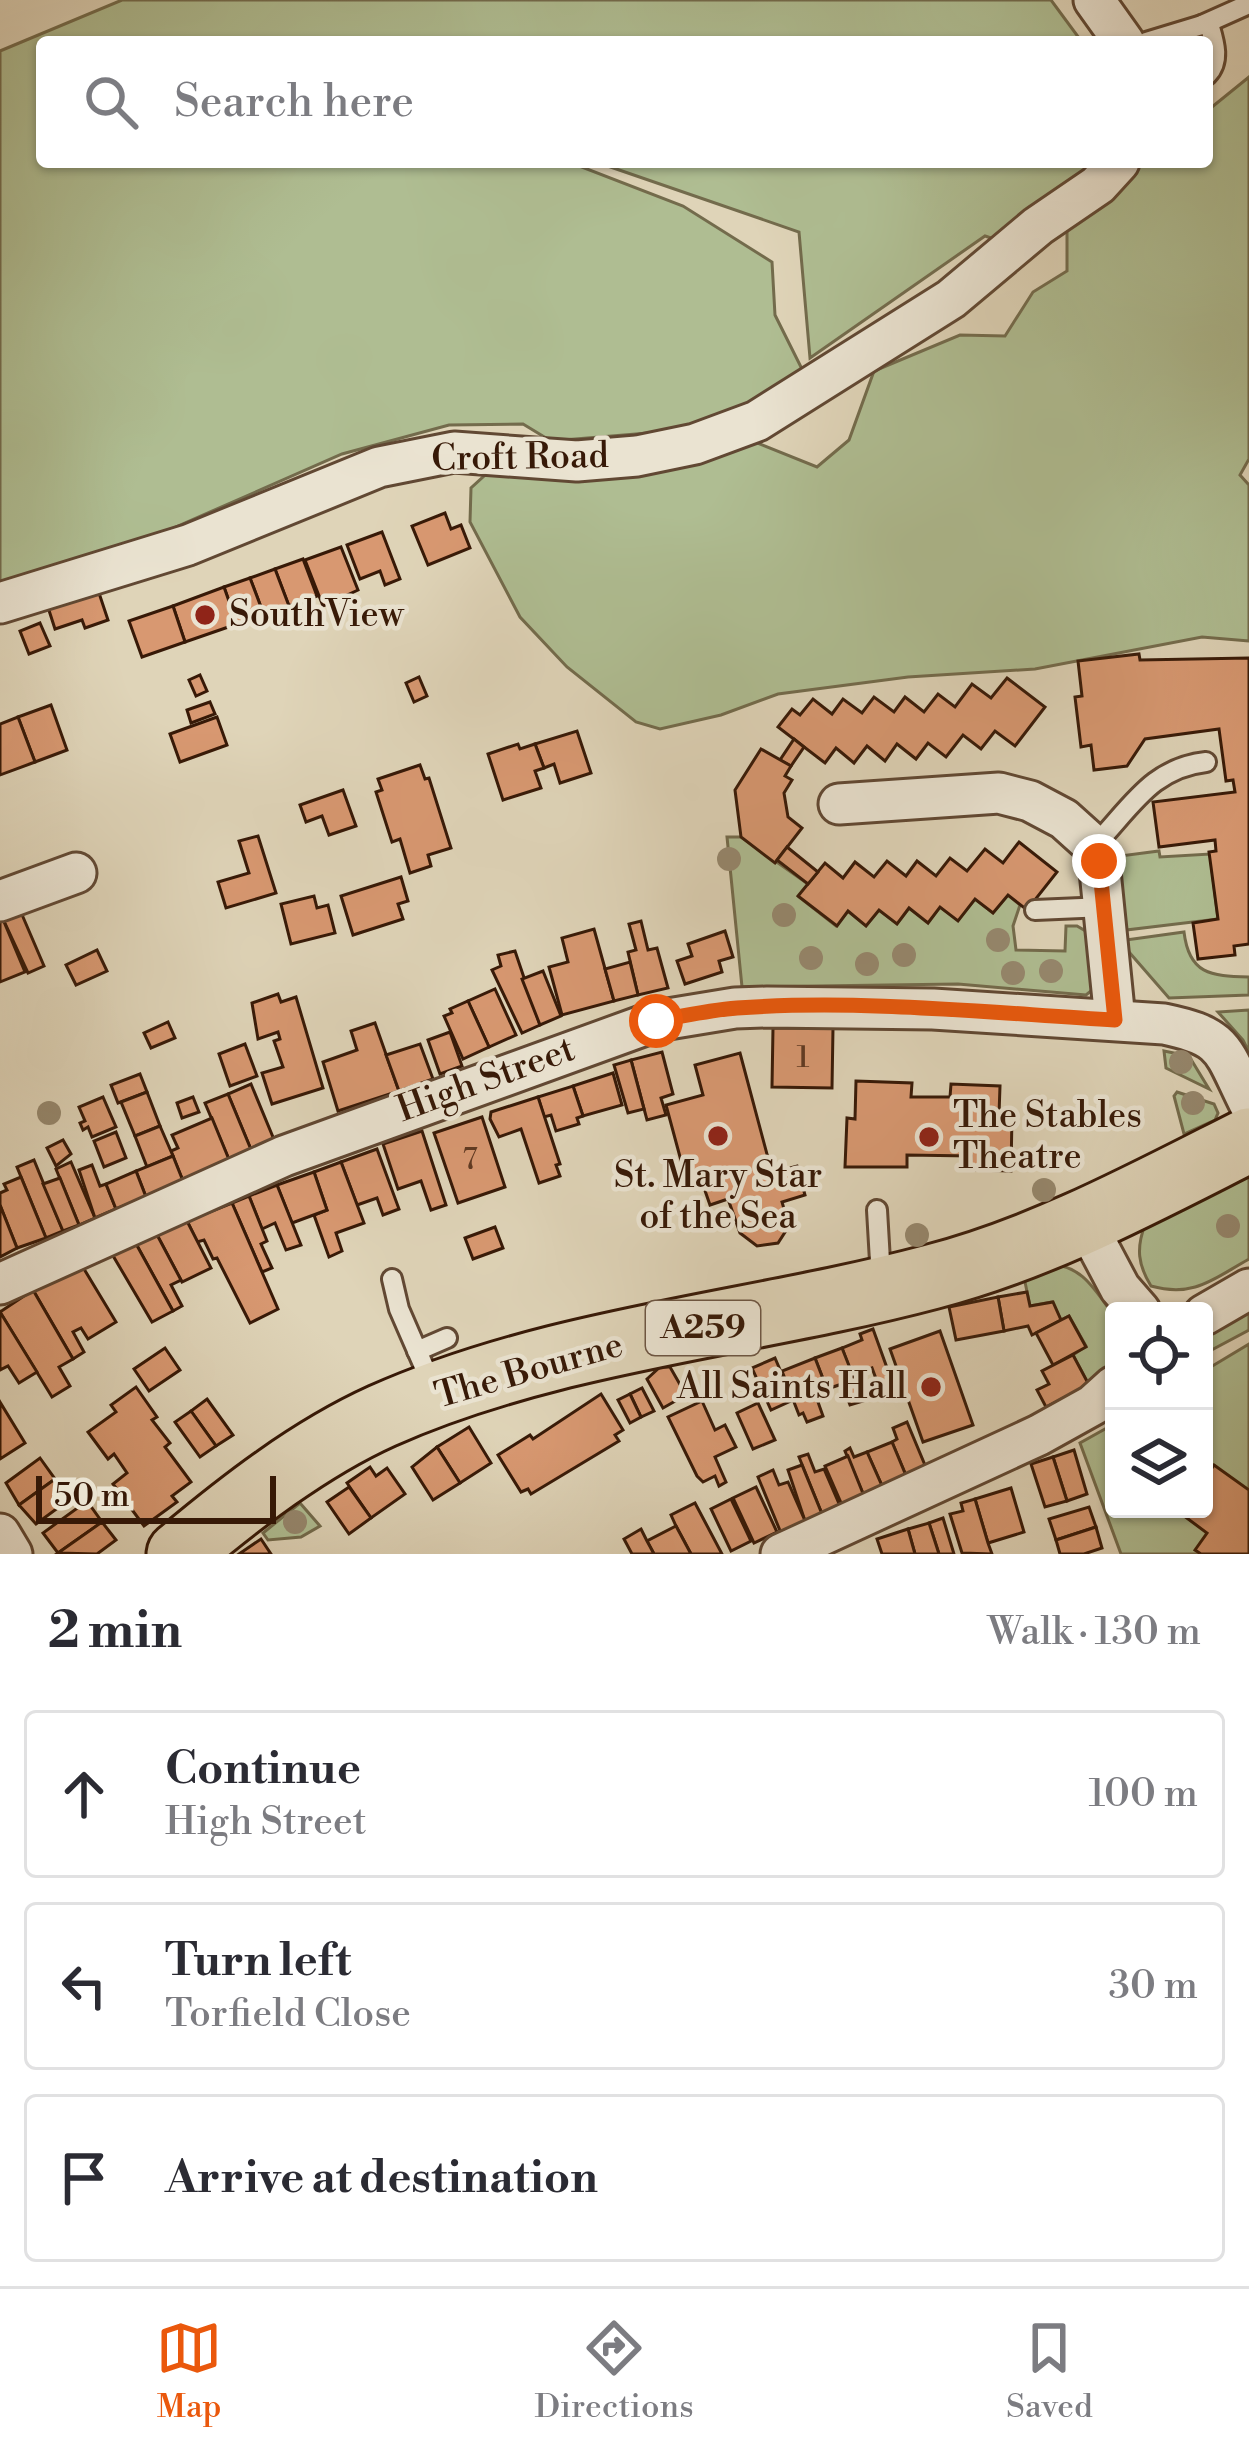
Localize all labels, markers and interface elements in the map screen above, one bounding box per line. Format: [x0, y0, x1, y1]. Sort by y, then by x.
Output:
search box [36, 36, 1213, 168]
icon: search [78, 69, 144, 135]
text: Search here [174, 74, 414, 131]
street label: Croft Road [431, 434, 610, 482]
place label: SouthView [229, 593, 405, 638]
marker: SouthView [192, 602, 218, 628]
route end [1072, 834, 1126, 888]
route start [629, 994, 683, 1048]
street label: High Street [391, 1027, 581, 1133]
house number: 1 [797, 1039, 810, 1077]
place label: The Stables Theatre [953, 1094, 1142, 1180]
marker: St. Mary Star of the Sea [705, 1123, 731, 1149]
marker: The Stables Theatre [916, 1124, 942, 1150]
house number: 7 [462, 1141, 478, 1179]
place label: St. Mary Star of the Sea [614, 1154, 822, 1240]
road number: A259 [646, 1301, 760, 1355]
map controls [1105, 1302, 1213, 1518]
button: locate [1105, 1302, 1213, 1410]
street label: The Bourne [430, 1323, 628, 1419]
place label: All Saints Hall [676, 1365, 907, 1410]
marker: All Saints Hall [918, 1374, 944, 1400]
button: layers [1105, 1410, 1213, 1518]
scale bar [36, 1470, 276, 1523]
text: 50 m [54, 1476, 130, 1517]
text: 2 min [48, 1600, 182, 1664]
text: Walk · 130 m [988, 1608, 1201, 1657]
text: Continue [165, 1741, 361, 1798]
icon: ahead [51, 1761, 117, 1827]
text: 100 m [1089, 1770, 1198, 1819]
text: High Street [165, 1798, 367, 1847]
text: Turn left [165, 1933, 351, 1990]
icon: left [51, 1953, 117, 2019]
text: 30 m [1108, 1962, 1198, 2011]
text: Torfield Close [165, 1990, 411, 2039]
icon: arrive [51, 2145, 117, 2211]
text: Arrive at destination [165, 2150, 598, 2207]
tab: Map [156, 2315, 222, 2428]
tab: Directions [535, 2315, 694, 2428]
tab: Saved [1006, 2315, 1093, 2428]

